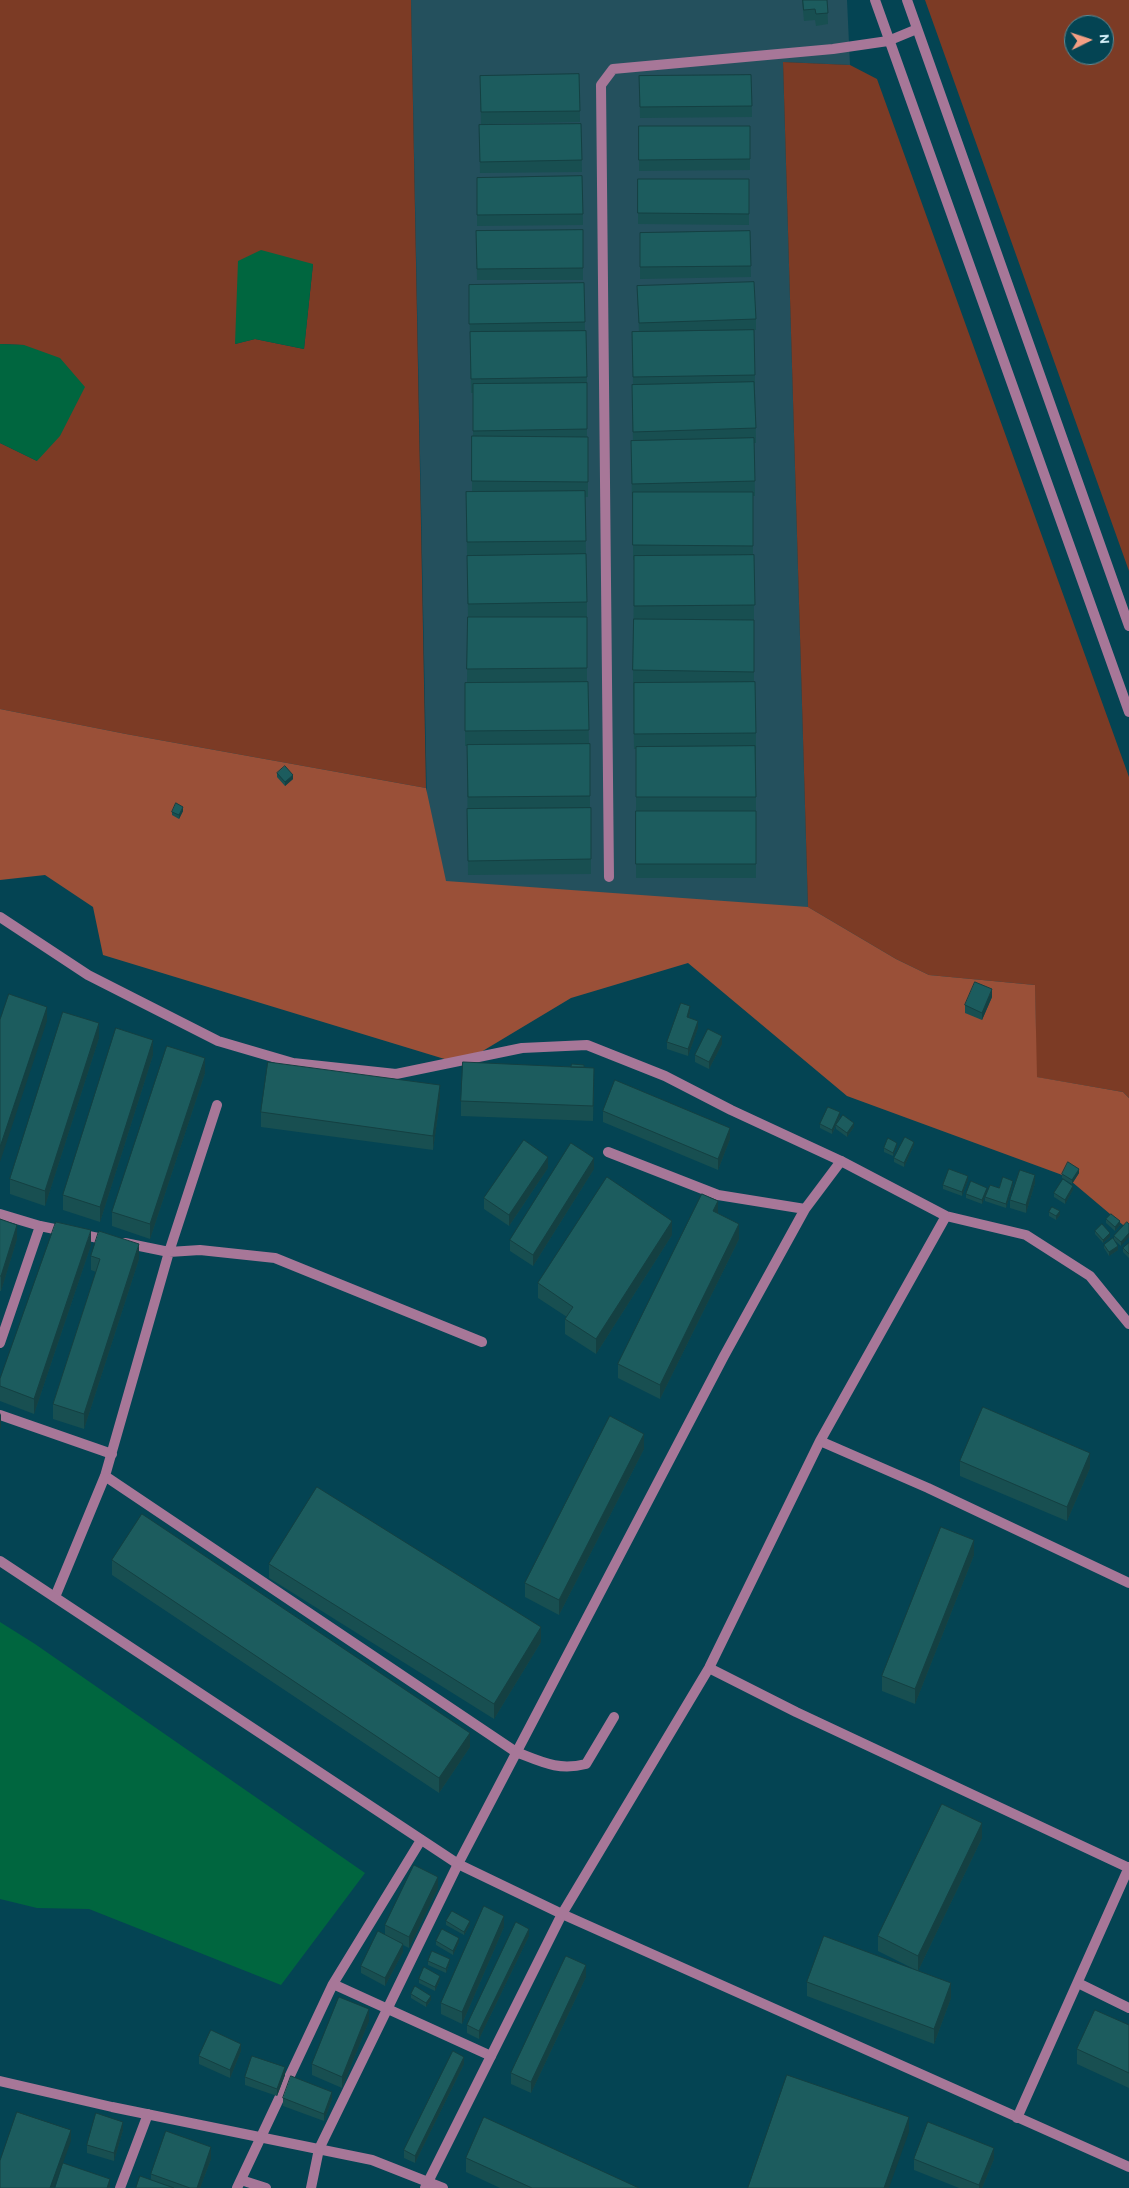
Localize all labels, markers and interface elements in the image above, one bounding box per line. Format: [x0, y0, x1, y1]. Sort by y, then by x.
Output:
north arrow [1064, 15, 1114, 65]
text: N [1095, 33, 1112, 45]

